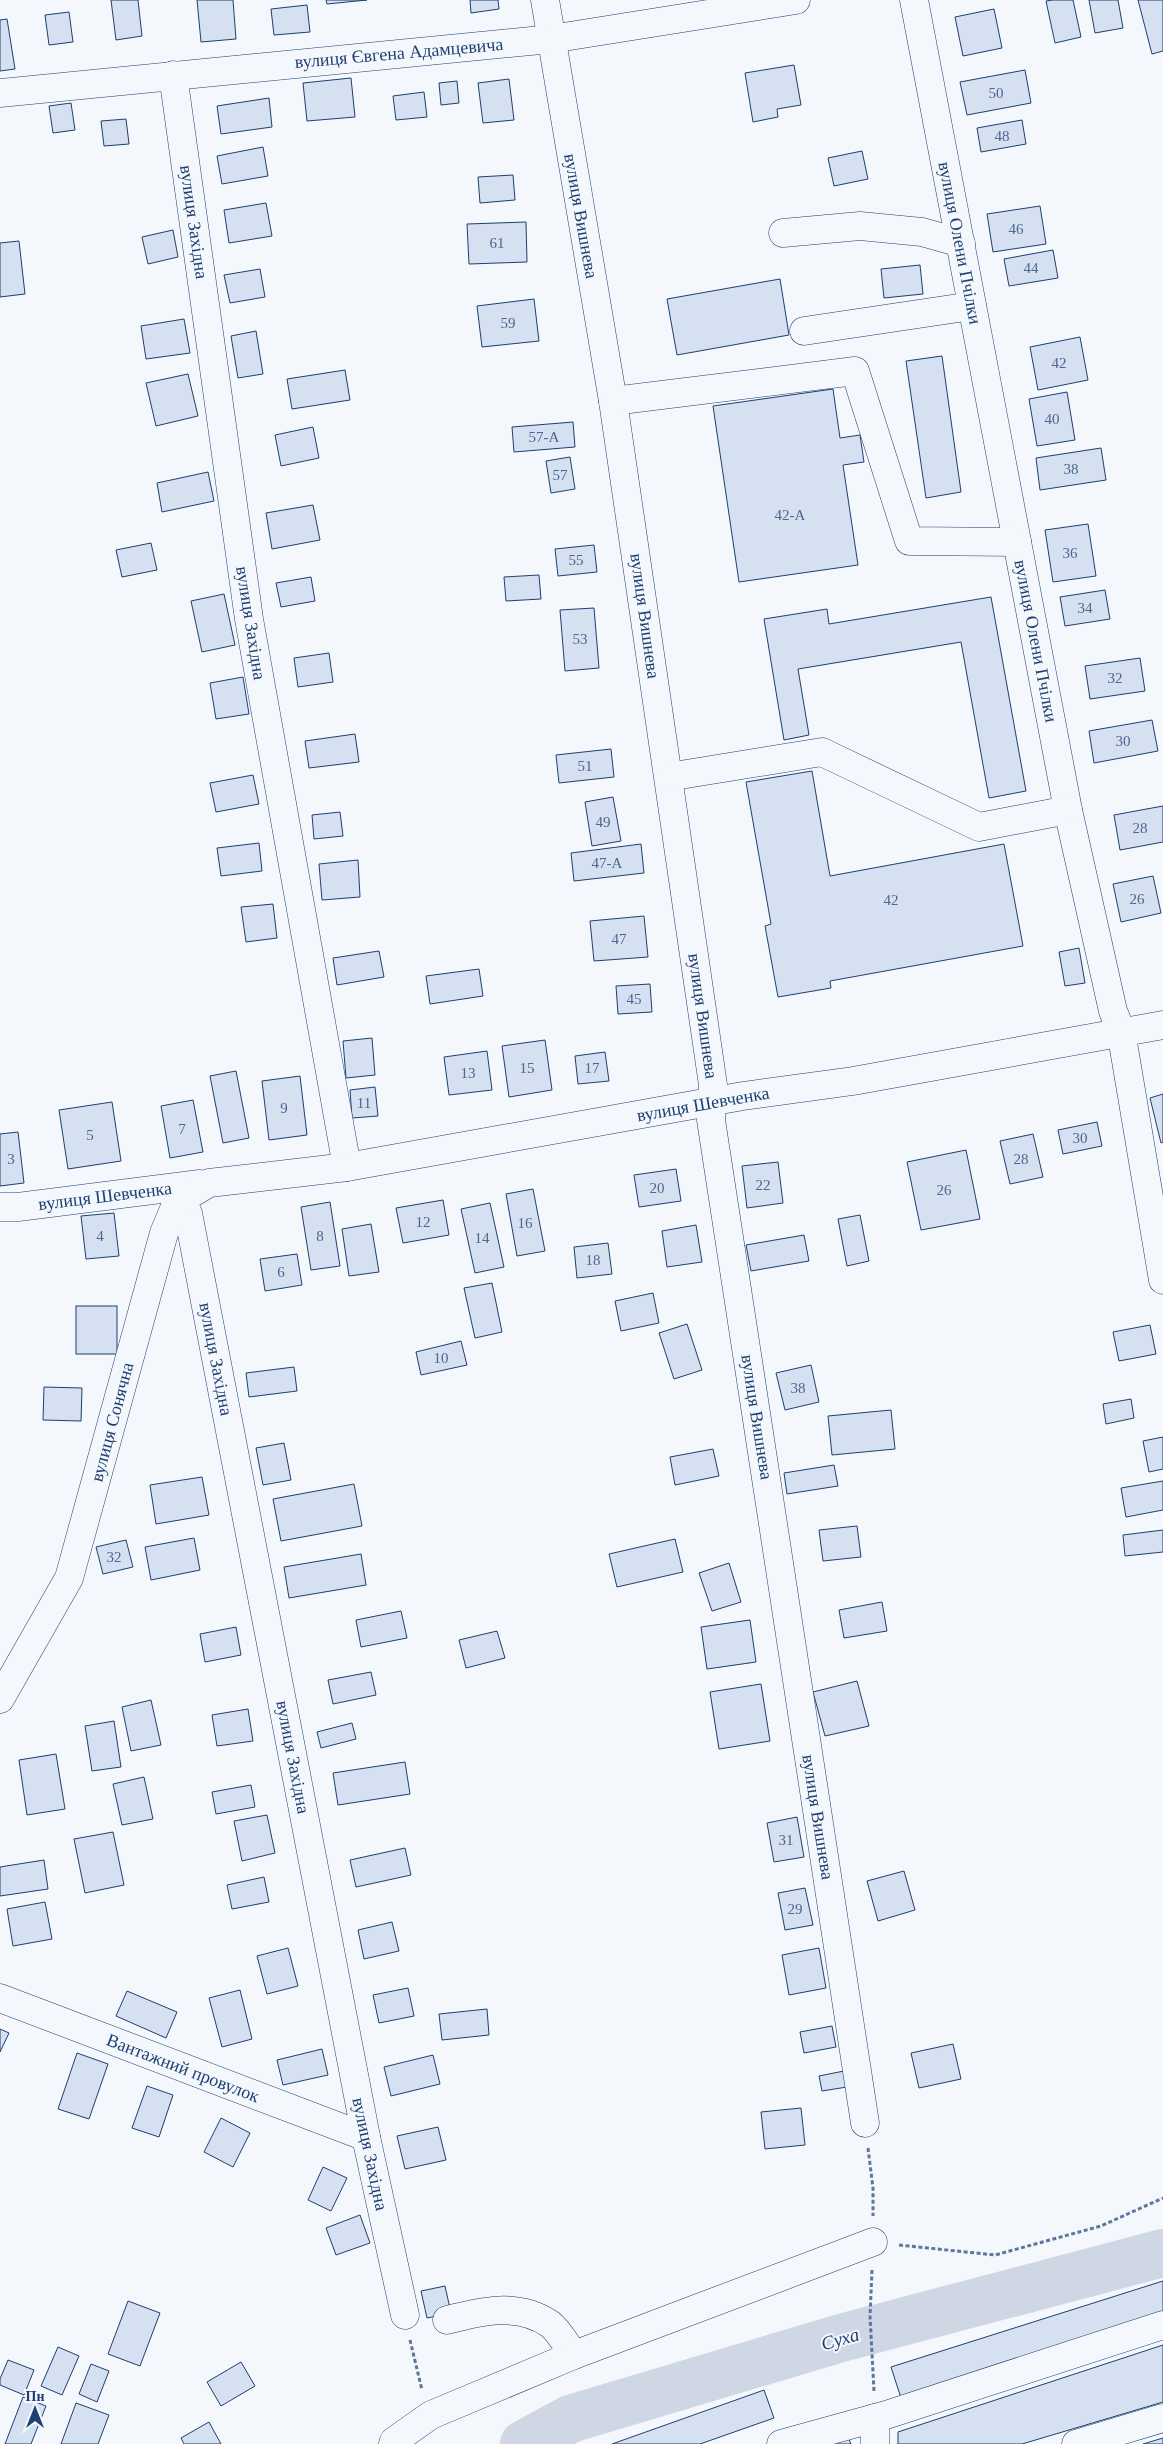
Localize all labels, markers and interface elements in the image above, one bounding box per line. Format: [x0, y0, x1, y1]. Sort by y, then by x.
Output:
street label: вулиця Євгена Адамцевича [294, 34, 504, 72]
house number: 50 [989, 85, 1004, 101]
house number: 48 [995, 128, 1010, 144]
street label: вулиця Вишнева [560, 152, 602, 280]
street label: вулиця Олени Пчілки [934, 160, 986, 326]
street label: вулиця Західна [176, 164, 212, 280]
house number: 46 [1009, 221, 1024, 237]
house number: 61 [490, 235, 505, 251]
house number: 44 [1024, 260, 1039, 276]
house number: 59 [501, 315, 516, 331]
house number: 42 [1052, 355, 1067, 371]
house number: 40 [1045, 411, 1060, 427]
house number: 57-А [529, 429, 560, 445]
house number: 38 [1064, 461, 1079, 477]
house number: 57 [553, 467, 568, 483]
house number: 42-А [775, 507, 806, 523]
house number: 36 [1063, 545, 1078, 561]
house number: 55 [569, 552, 584, 568]
street label: вулиця Вишнева [626, 552, 664, 680]
street label: вулиця Олени Пчілки [1010, 558, 1062, 724]
street label: вулиця Західна [232, 565, 270, 681]
house number: 34 [1078, 600, 1093, 616]
house number: 53 [573, 631, 588, 647]
house number: 32 [1108, 670, 1123, 686]
house number: 30 [1116, 733, 1131, 749]
house number: 51 [578, 758, 593, 774]
house number: 49 [596, 814, 611, 830]
house number: 28 [1133, 820, 1148, 836]
house number: 47-А [592, 855, 623, 871]
house number: 26 [1130, 891, 1145, 907]
house number: 42 [884, 892, 899, 908]
house number: 47 [612, 931, 627, 947]
street label: вулиця Вишнева [684, 952, 722, 1080]
house number: 45 [627, 991, 642, 1007]
house number: 15 [520, 1060, 535, 1076]
house number: 17 [585, 1060, 600, 1076]
house number: 13 [461, 1065, 476, 1081]
street label: вулиця Шевченка [635, 1082, 771, 1126]
house number: 11 [357, 1095, 371, 1111]
house number: 9 [280, 1100, 288, 1116]
house number: 7 [178, 1121, 186, 1137]
house number: 5 [86, 1127, 94, 1143]
house number: 30 [1073, 1130, 1088, 1146]
house number: 3 [7, 1151, 15, 1167]
house number: 28 [1014, 1151, 1029, 1167]
house number: 22 [756, 1177, 771, 1193]
street label: вулиця Шевченка [37, 1178, 173, 1214]
house number: 20 [650, 1180, 665, 1196]
house number: 26 [937, 1182, 952, 1198]
house number: 12 [416, 1214, 431, 1230]
house number: 16 [518, 1215, 533, 1231]
house number: 4 [96, 1228, 104, 1244]
house number: 8 [316, 1228, 324, 1244]
house number: 14 [475, 1230, 490, 1246]
house number: 18 [586, 1252, 601, 1268]
house number: 6 [277, 1264, 285, 1280]
street label: вулиця Західна [195, 1301, 237, 1417]
house number: 10 [434, 1350, 449, 1366]
street label: вулиця Вишнева [737, 1353, 777, 1481]
street label: вулиця Сонячна [86, 1360, 138, 1484]
house number: 38 [791, 1380, 806, 1396]
house number: 32 [107, 1549, 122, 1565]
street label: вулиця Західна [272, 1699, 314, 1815]
street label: вулиця Вишнева [798, 1753, 838, 1881]
house number: 31 [779, 1832, 794, 1848]
house number: 29 [788, 1901, 803, 1917]
street label: Вантажний провулок [104, 2030, 262, 2106]
street label: вулиця Західна [348, 2096, 392, 2212]
water label: Суха [819, 2324, 861, 2354]
north arrow [10, 2384, 60, 2434]
text: Пн [26, 2389, 44, 2404]

